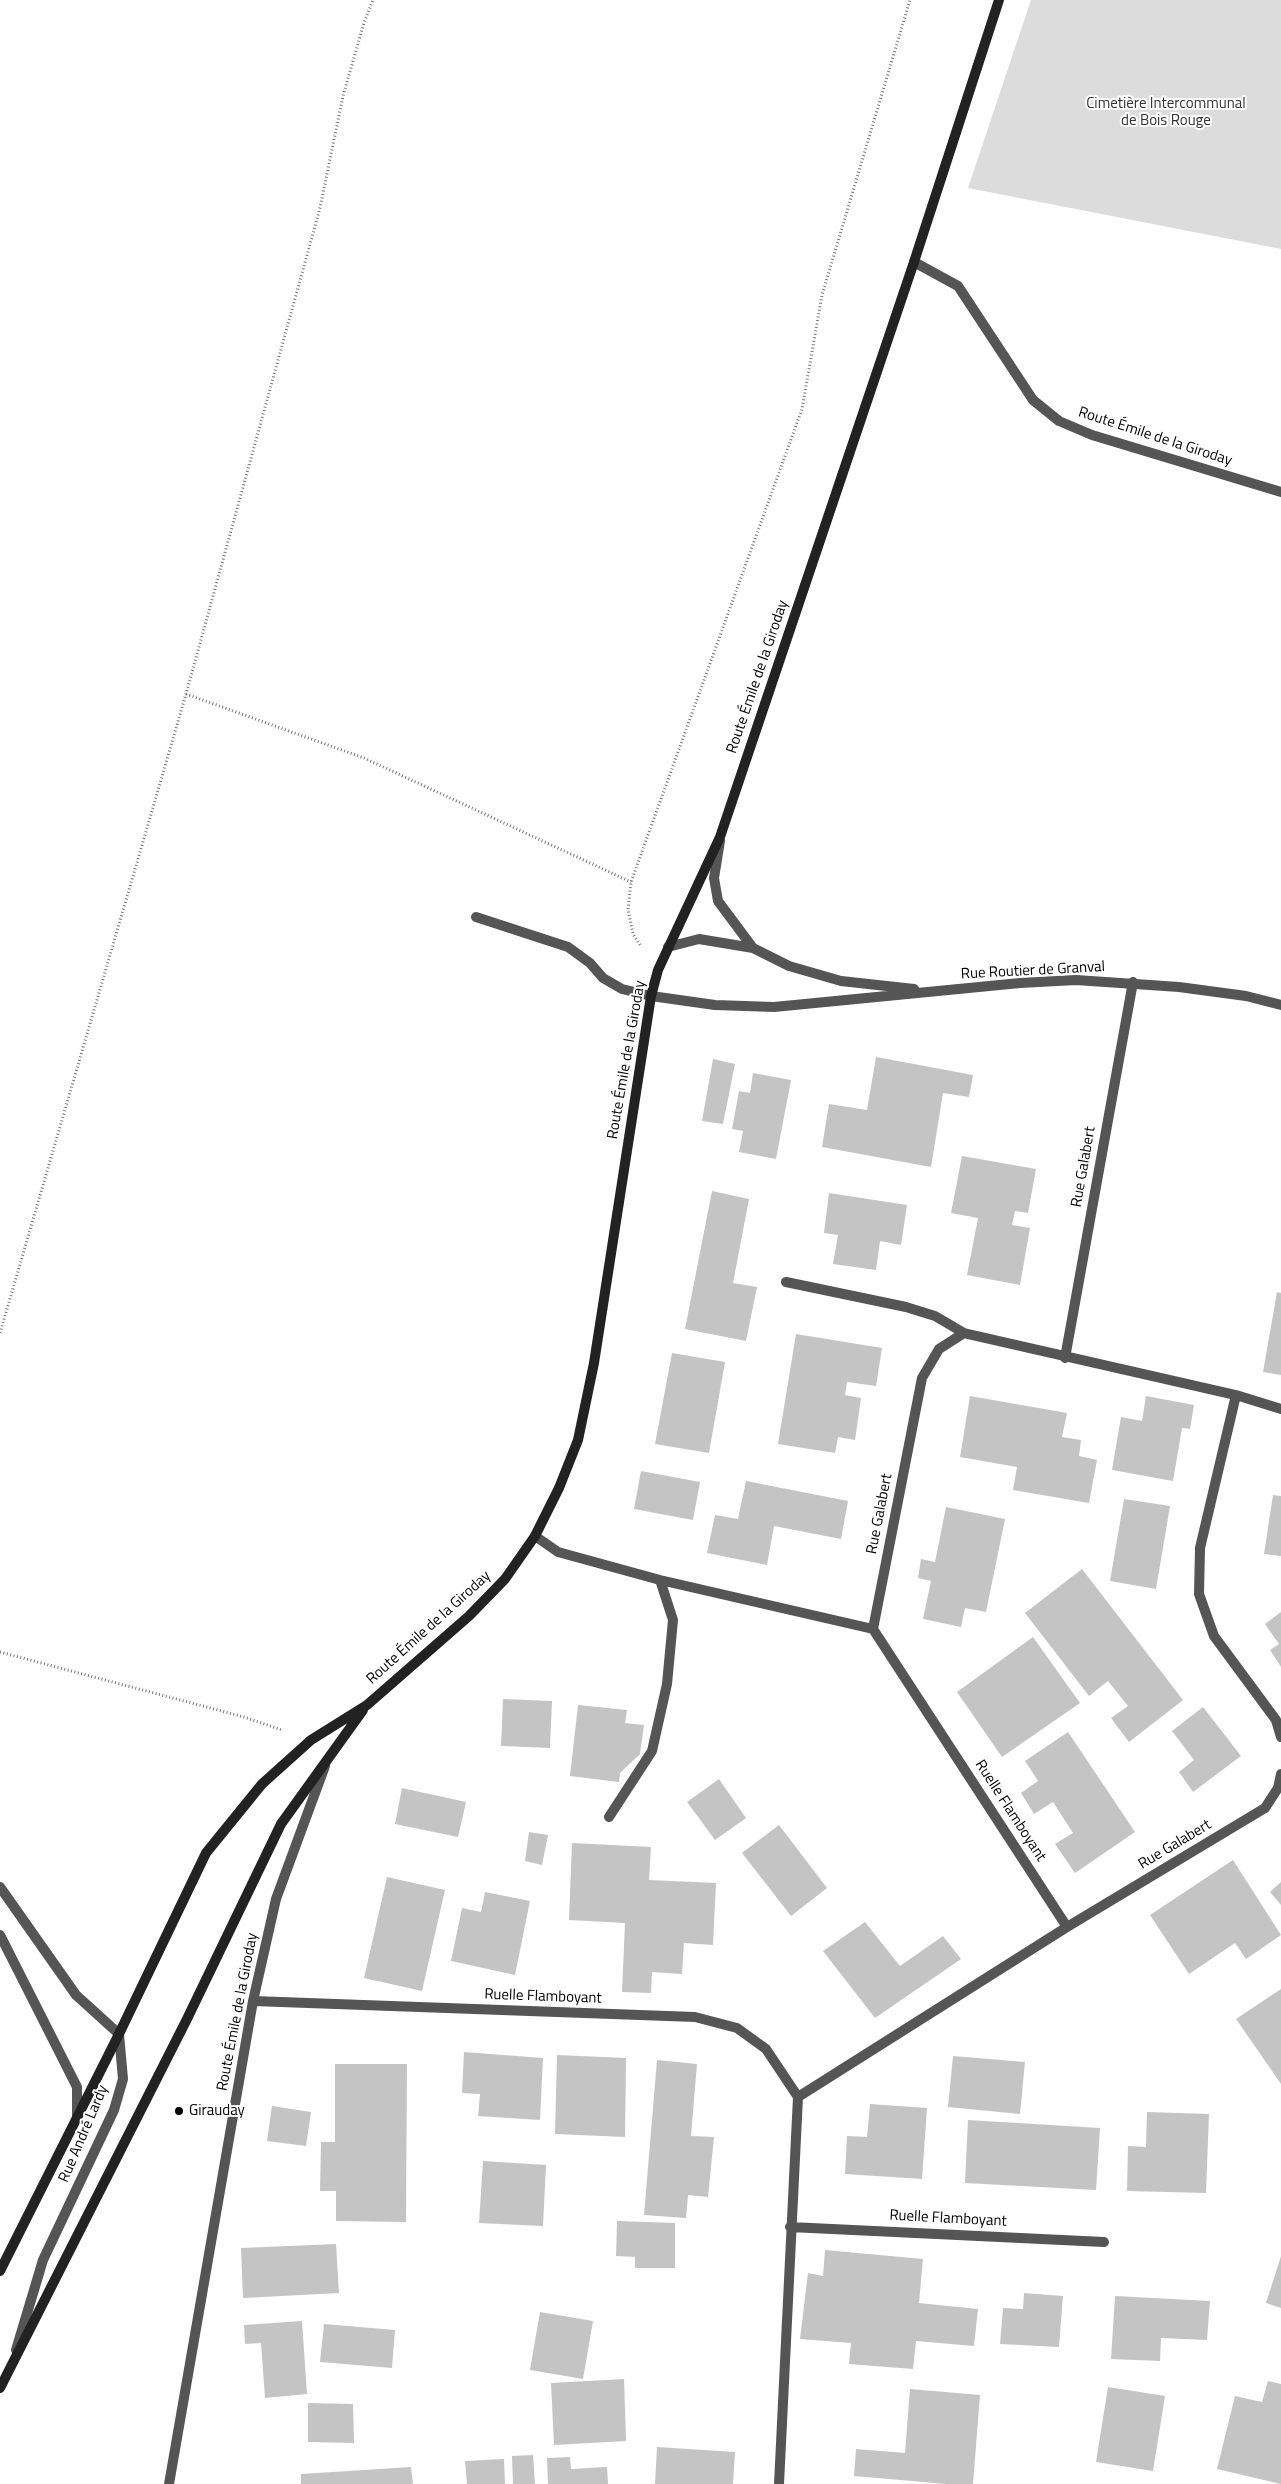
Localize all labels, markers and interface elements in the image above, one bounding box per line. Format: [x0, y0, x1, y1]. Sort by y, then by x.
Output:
park label: Cimetière Intercommunal de Bois Rouge [1086, 95, 1246, 130]
street label: Route Émile de la Giroday [1076, 404, 1234, 470]
street label: Route Émile de la Giroday [723, 598, 793, 756]
street label: Rue Routier de Granval [960, 958, 1106, 984]
street label: Route Émile de la Giroday [604, 979, 650, 1141]
street label: Rue Galabert [1068, 1125, 1100, 1209]
street label: Rue Galabert [863, 1472, 897, 1556]
street label: Route Émile de la Giroday [363, 1568, 495, 1688]
street label: Ruelle Flamboyant [970, 1757, 1050, 1865]
street label: Rue Galabert [1135, 1816, 1215, 1874]
street label: Route Émile de la Giroday [214, 1931, 262, 2093]
street label: Ruelle Flamboyant [484, 1986, 602, 2008]
street label: Rue André Lardy [55, 2083, 113, 2185]
place label: Girauday [189, 2102, 245, 2120]
marker: Girauday [173, 2105, 185, 2117]
street label: Ruelle Flamboyant [889, 2207, 1007, 2231]

